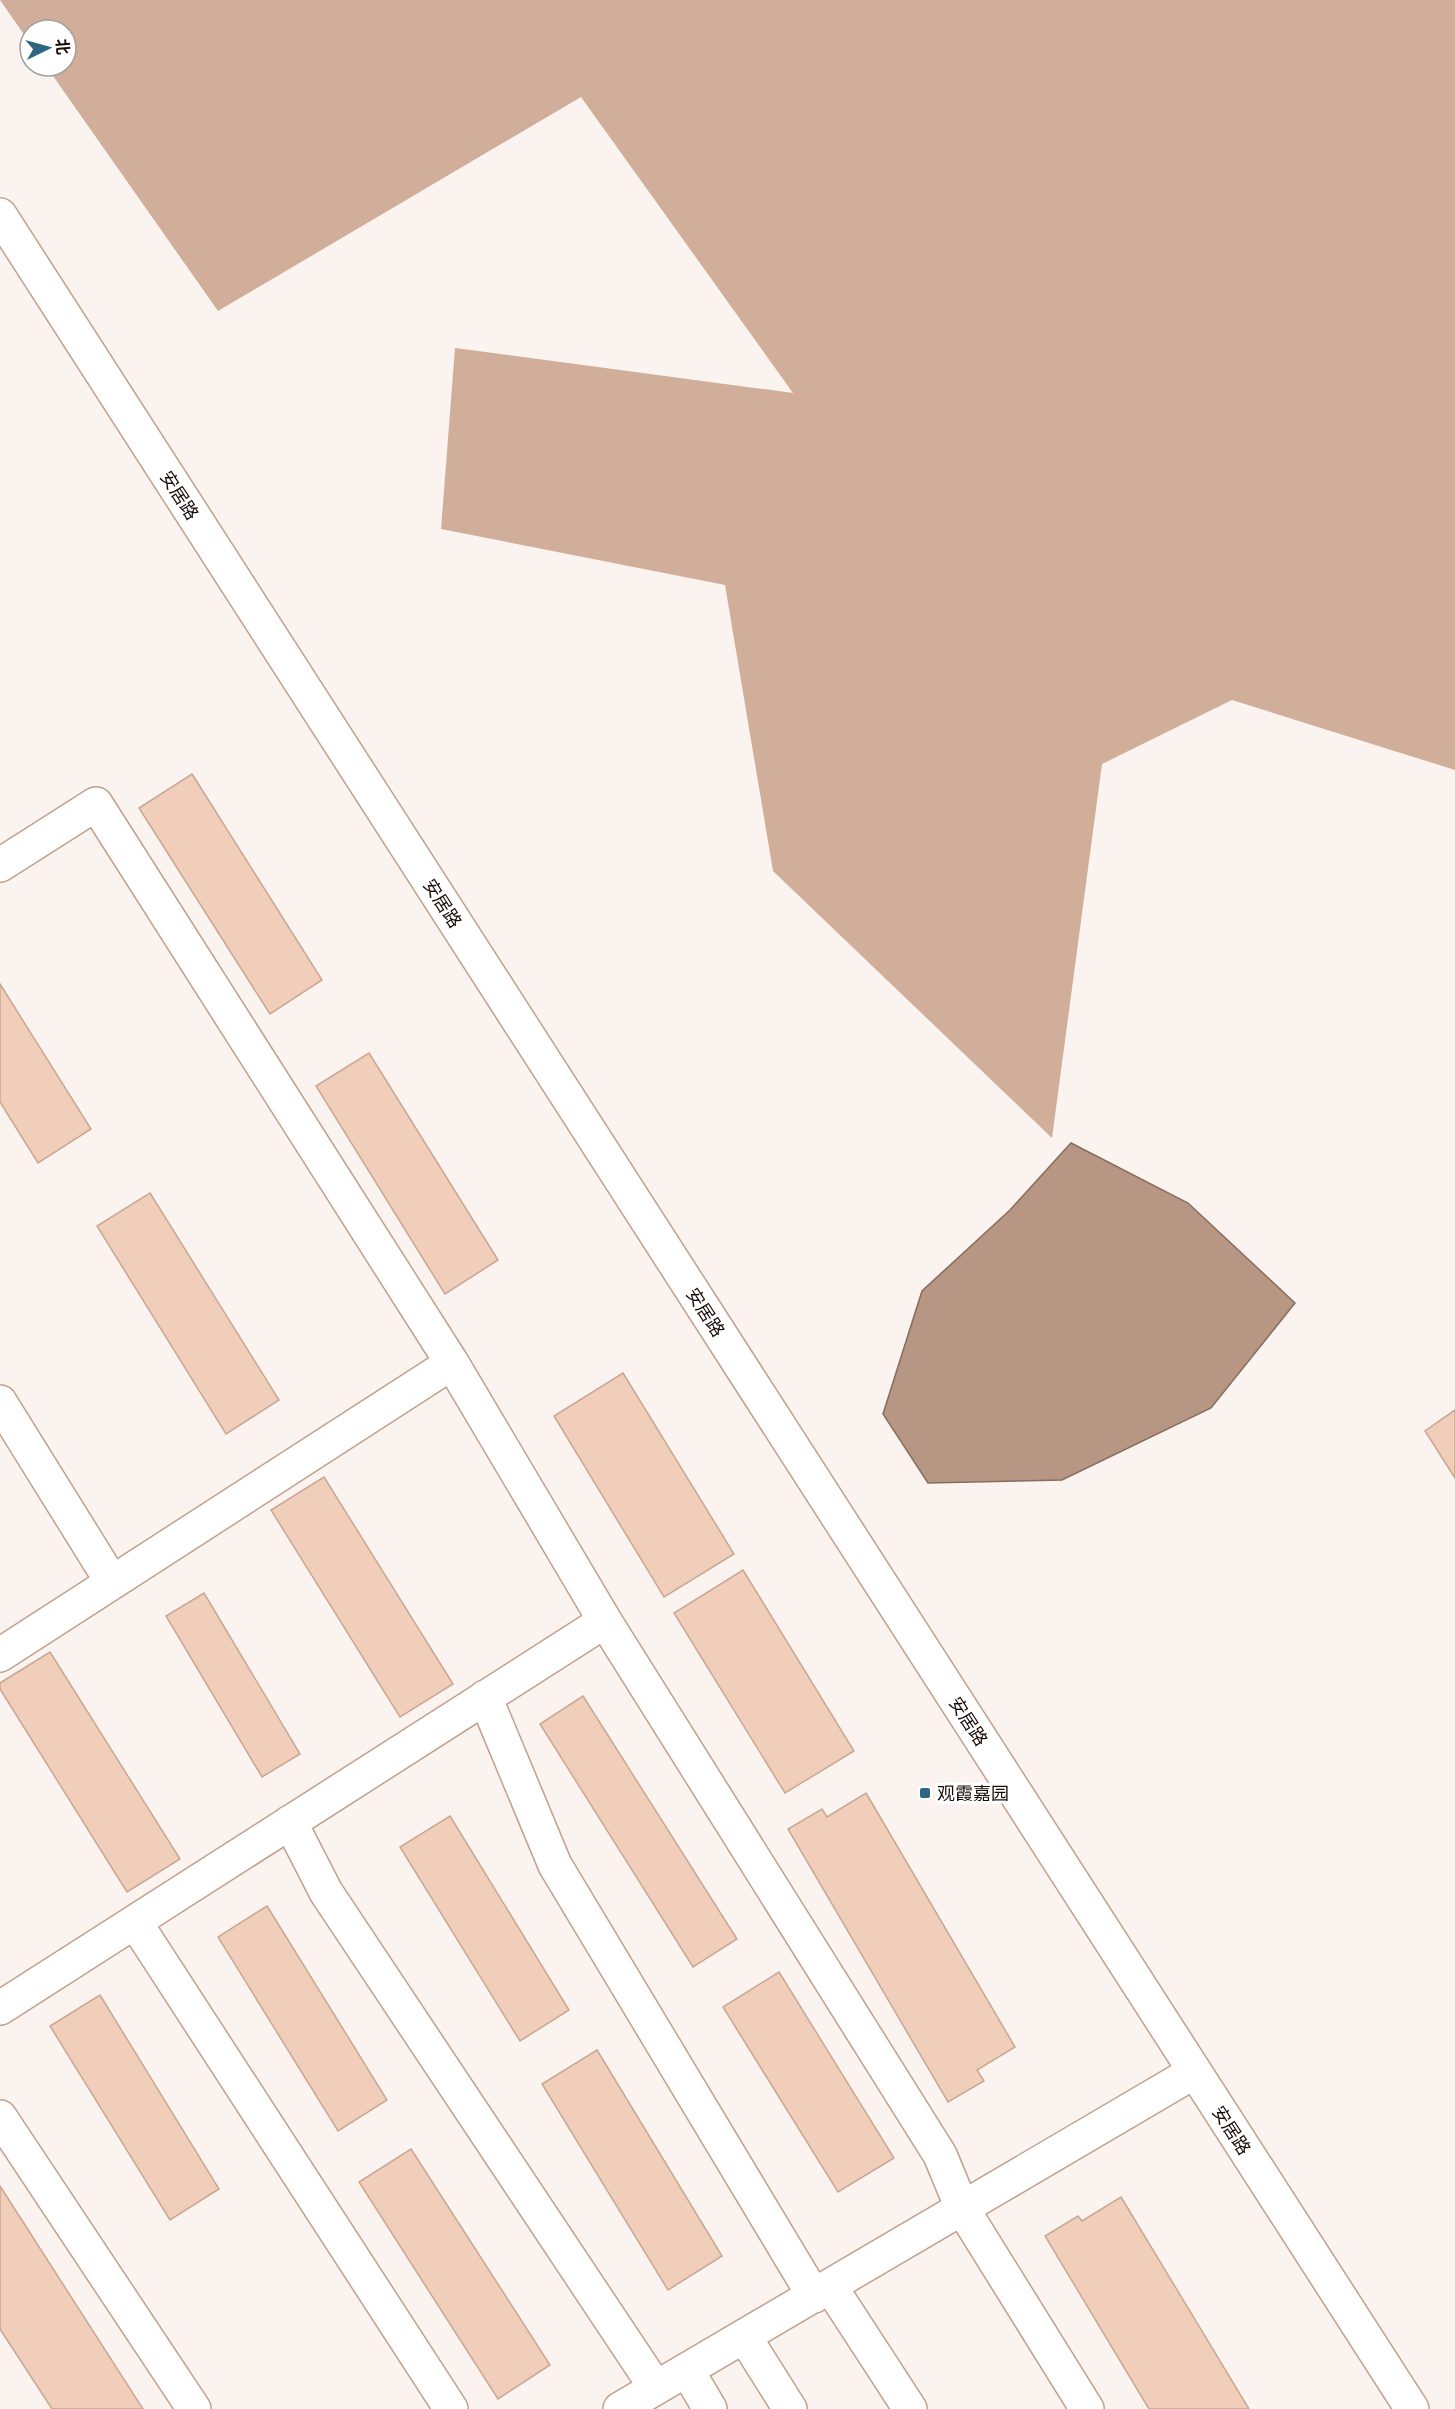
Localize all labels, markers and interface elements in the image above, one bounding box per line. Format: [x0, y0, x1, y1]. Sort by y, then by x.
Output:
north arrow [18, 18, 78, 78]
text: 北 [51, 38, 75, 56]
street label: 安居路 [155, 466, 205, 524]
street label: 安居路 [418, 874, 468, 932]
street label: 安居路 [681, 1283, 731, 1341]
street label: 安居路 [944, 1692, 994, 1750]
place label: 观霞嘉园 [937, 1781, 1009, 1805]
marker: 观霞嘉园 [918, 1786, 932, 1800]
street label: 安居路 [1207, 2101, 1257, 2159]

